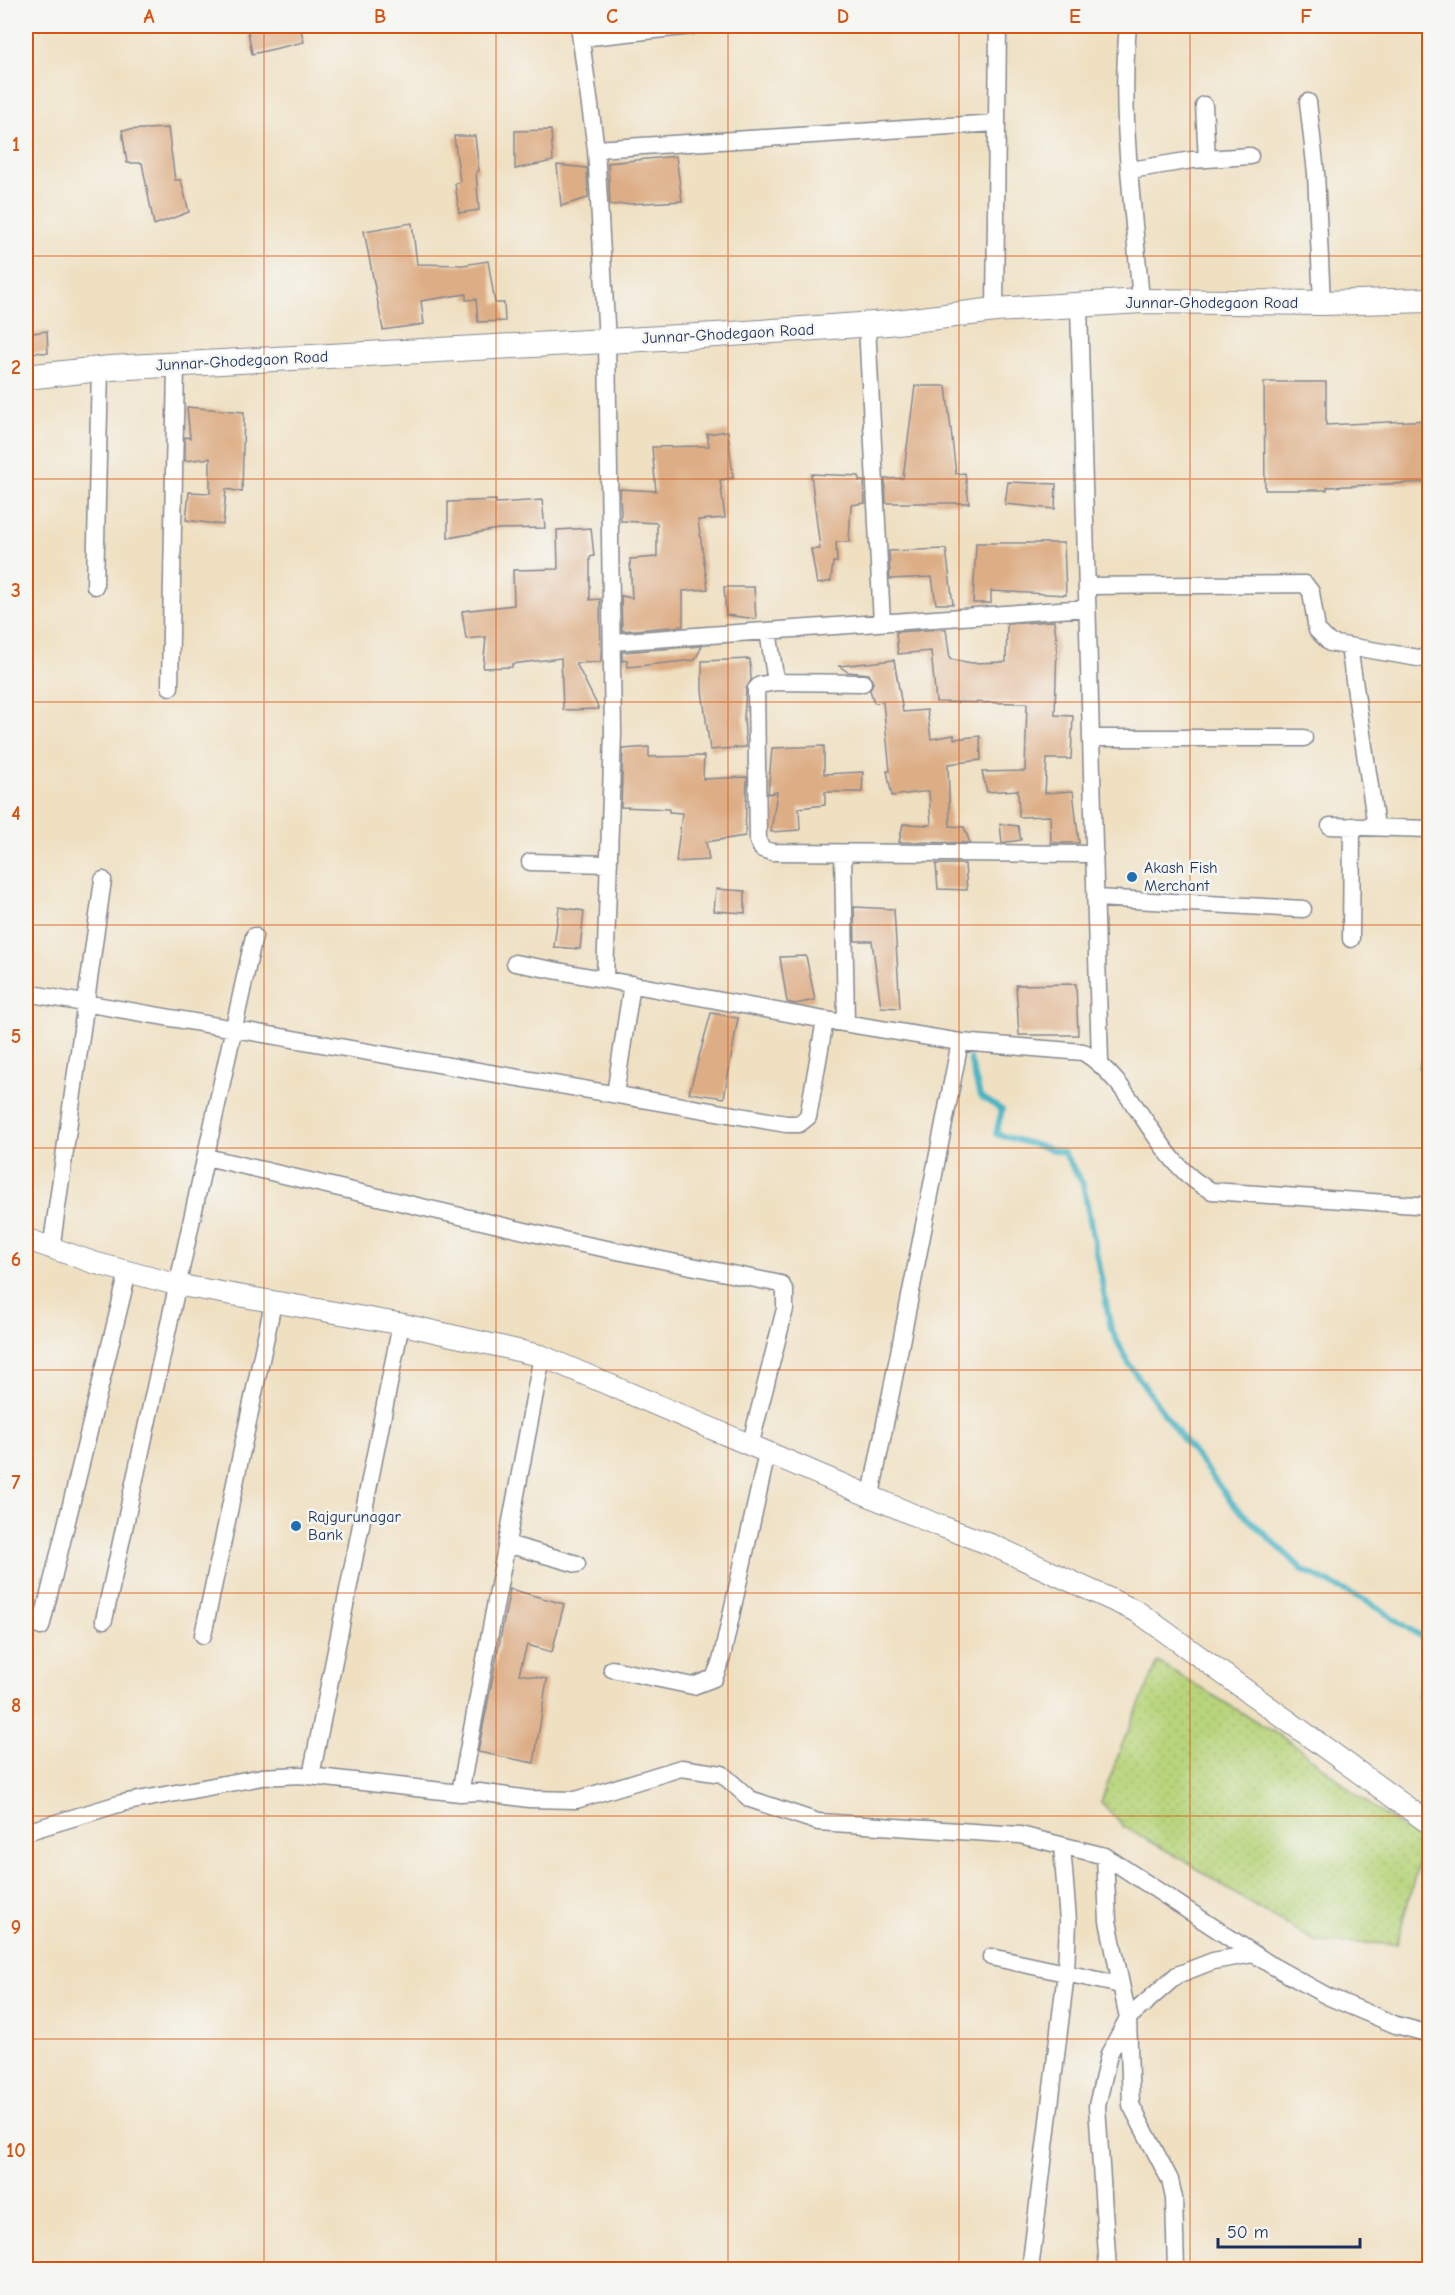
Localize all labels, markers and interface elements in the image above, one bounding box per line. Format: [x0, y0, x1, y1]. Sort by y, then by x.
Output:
text: A [143, 5, 155, 28]
text: B [374, 5, 386, 28]
text: C [606, 5, 618, 28]
text: D [837, 5, 849, 28]
text: E [1069, 5, 1081, 28]
text: F [1300, 5, 1312, 28]
text: 1 [12, 133, 20, 156]
street label: Junnar-Ghodegaon Road [1126, 294, 1298, 312]
street label: Junnar-Ghodegaon Road [641, 320, 815, 348]
street label: Junnar-Ghodegaon Road [155, 347, 329, 375]
text: 2 [11, 356, 21, 379]
text: 3 [11, 579, 21, 602]
text: 4 [11, 802, 21, 825]
place label: Akash Fish Merchant [1144, 859, 1218, 895]
marker: Akash Fish Merchant [1125, 870, 1139, 884]
text: 5 [11, 1025, 21, 1048]
text: 6 [11, 1248, 21, 1271]
text: 7 [12, 1471, 21, 1494]
place label: Rajgurunagar Bank [308, 1508, 401, 1544]
marker: Rajgurunagar Bank [289, 1519, 303, 1533]
text: 8 [11, 1694, 21, 1717]
text: 9 [11, 1916, 21, 1939]
text: 10 [6, 2139, 26, 2162]
scale bar [1218, 2211, 1360, 2249]
text: 50 m [1227, 2222, 1269, 2243]

